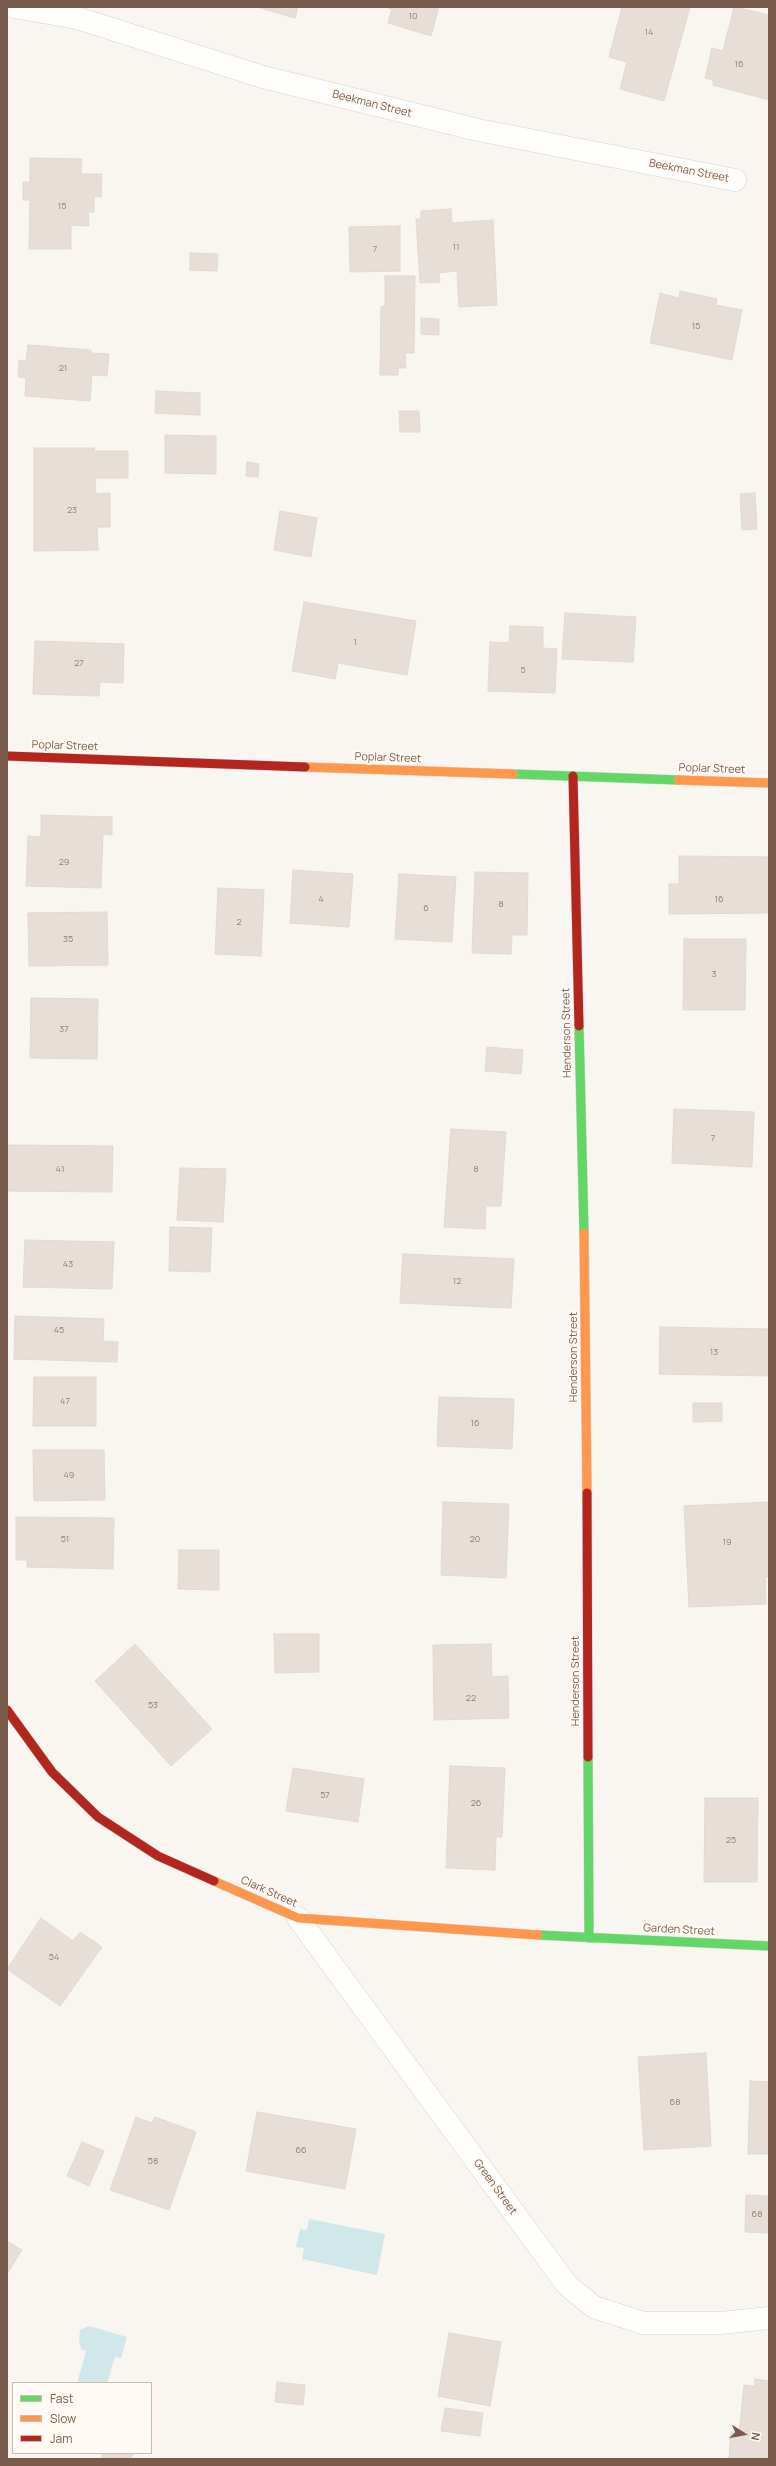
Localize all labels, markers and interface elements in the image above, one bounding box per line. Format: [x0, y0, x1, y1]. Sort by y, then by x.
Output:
house number: 10 [409, 11, 417, 21]
house number: 14 [645, 27, 653, 37]
house number: 16 [734, 59, 744, 69]
street label: Beekman Street [331, 88, 413, 120]
street label: Beekman Street [648, 157, 730, 185]
house number: 15 [58, 201, 66, 211]
house number: 11 [452, 242, 460, 252]
house number: 7 [373, 244, 377, 254]
house number: 15 [692, 321, 700, 331]
house number: 21 [59, 363, 67, 373]
house number: 23 [67, 505, 77, 515]
house number: 1 [353, 637, 357, 647]
house number: 27 [74, 658, 84, 668]
house number: 5 [520, 665, 526, 675]
street label: Poplar Street [31, 738, 99, 754]
street label: Poplar Street [354, 750, 422, 766]
street label: Poplar Street [678, 761, 746, 777]
house number: 29 [59, 857, 69, 867]
house number: 4 [318, 894, 324, 904]
house number: 16 [714, 894, 724, 904]
house number: 8 [498, 899, 504, 909]
house number: 6 [423, 903, 429, 913]
house number: 2 [236, 917, 242, 927]
house number: 35 [63, 934, 73, 944]
house number: 3 [712, 969, 716, 979]
street label: Henderson Street [560, 988, 574, 1078]
house number: 37 [59, 1024, 69, 1034]
house number: 7 [711, 1133, 715, 1143]
house number: 41 [56, 1164, 64, 1174]
house number: 8 [473, 1164, 479, 1174]
house number: 43 [63, 1259, 73, 1269]
house number: 12 [453, 1276, 461, 1286]
street label: Henderson Street [567, 1312, 581, 1402]
house number: 45 [54, 1325, 64, 1335]
house number: 13 [710, 1347, 718, 1357]
house number: 47 [60, 1396, 70, 1406]
house number: 16 [470, 1418, 480, 1428]
house number: 49 [64, 1470, 74, 1480]
house number: 51 [61, 1534, 69, 1544]
house number: 20 [470, 1534, 480, 1544]
house number: 19 [722, 1537, 732, 1547]
street label: Henderson Street [569, 1636, 583, 1726]
house number: 22 [466, 1693, 476, 1703]
house number: 53 [148, 1700, 158, 1710]
house number: 57 [320, 1790, 330, 1800]
house number: 26 [471, 1798, 481, 1808]
house number: 25 [726, 1835, 736, 1845]
street label: Clark Street [239, 1874, 299, 1910]
street label: Garden Street [643, 1922, 715, 1938]
house number: 54 [49, 1952, 59, 1962]
house number: 68 [670, 2097, 680, 2107]
house number: 66 [295, 2145, 307, 2155]
house number: 58 [148, 2156, 158, 2166]
street label: Green Street [470, 2157, 520, 2217]
house number: 68 [752, 2209, 762, 2219]
legend [12, 2382, 152, 2454]
text: Fast [50, 2390, 74, 2407]
text: Slow [50, 2410, 76, 2427]
north arrow [724, 2414, 764, 2454]
text: Jam [50, 2430, 72, 2447]
text: N [748, 2431, 764, 2442]

